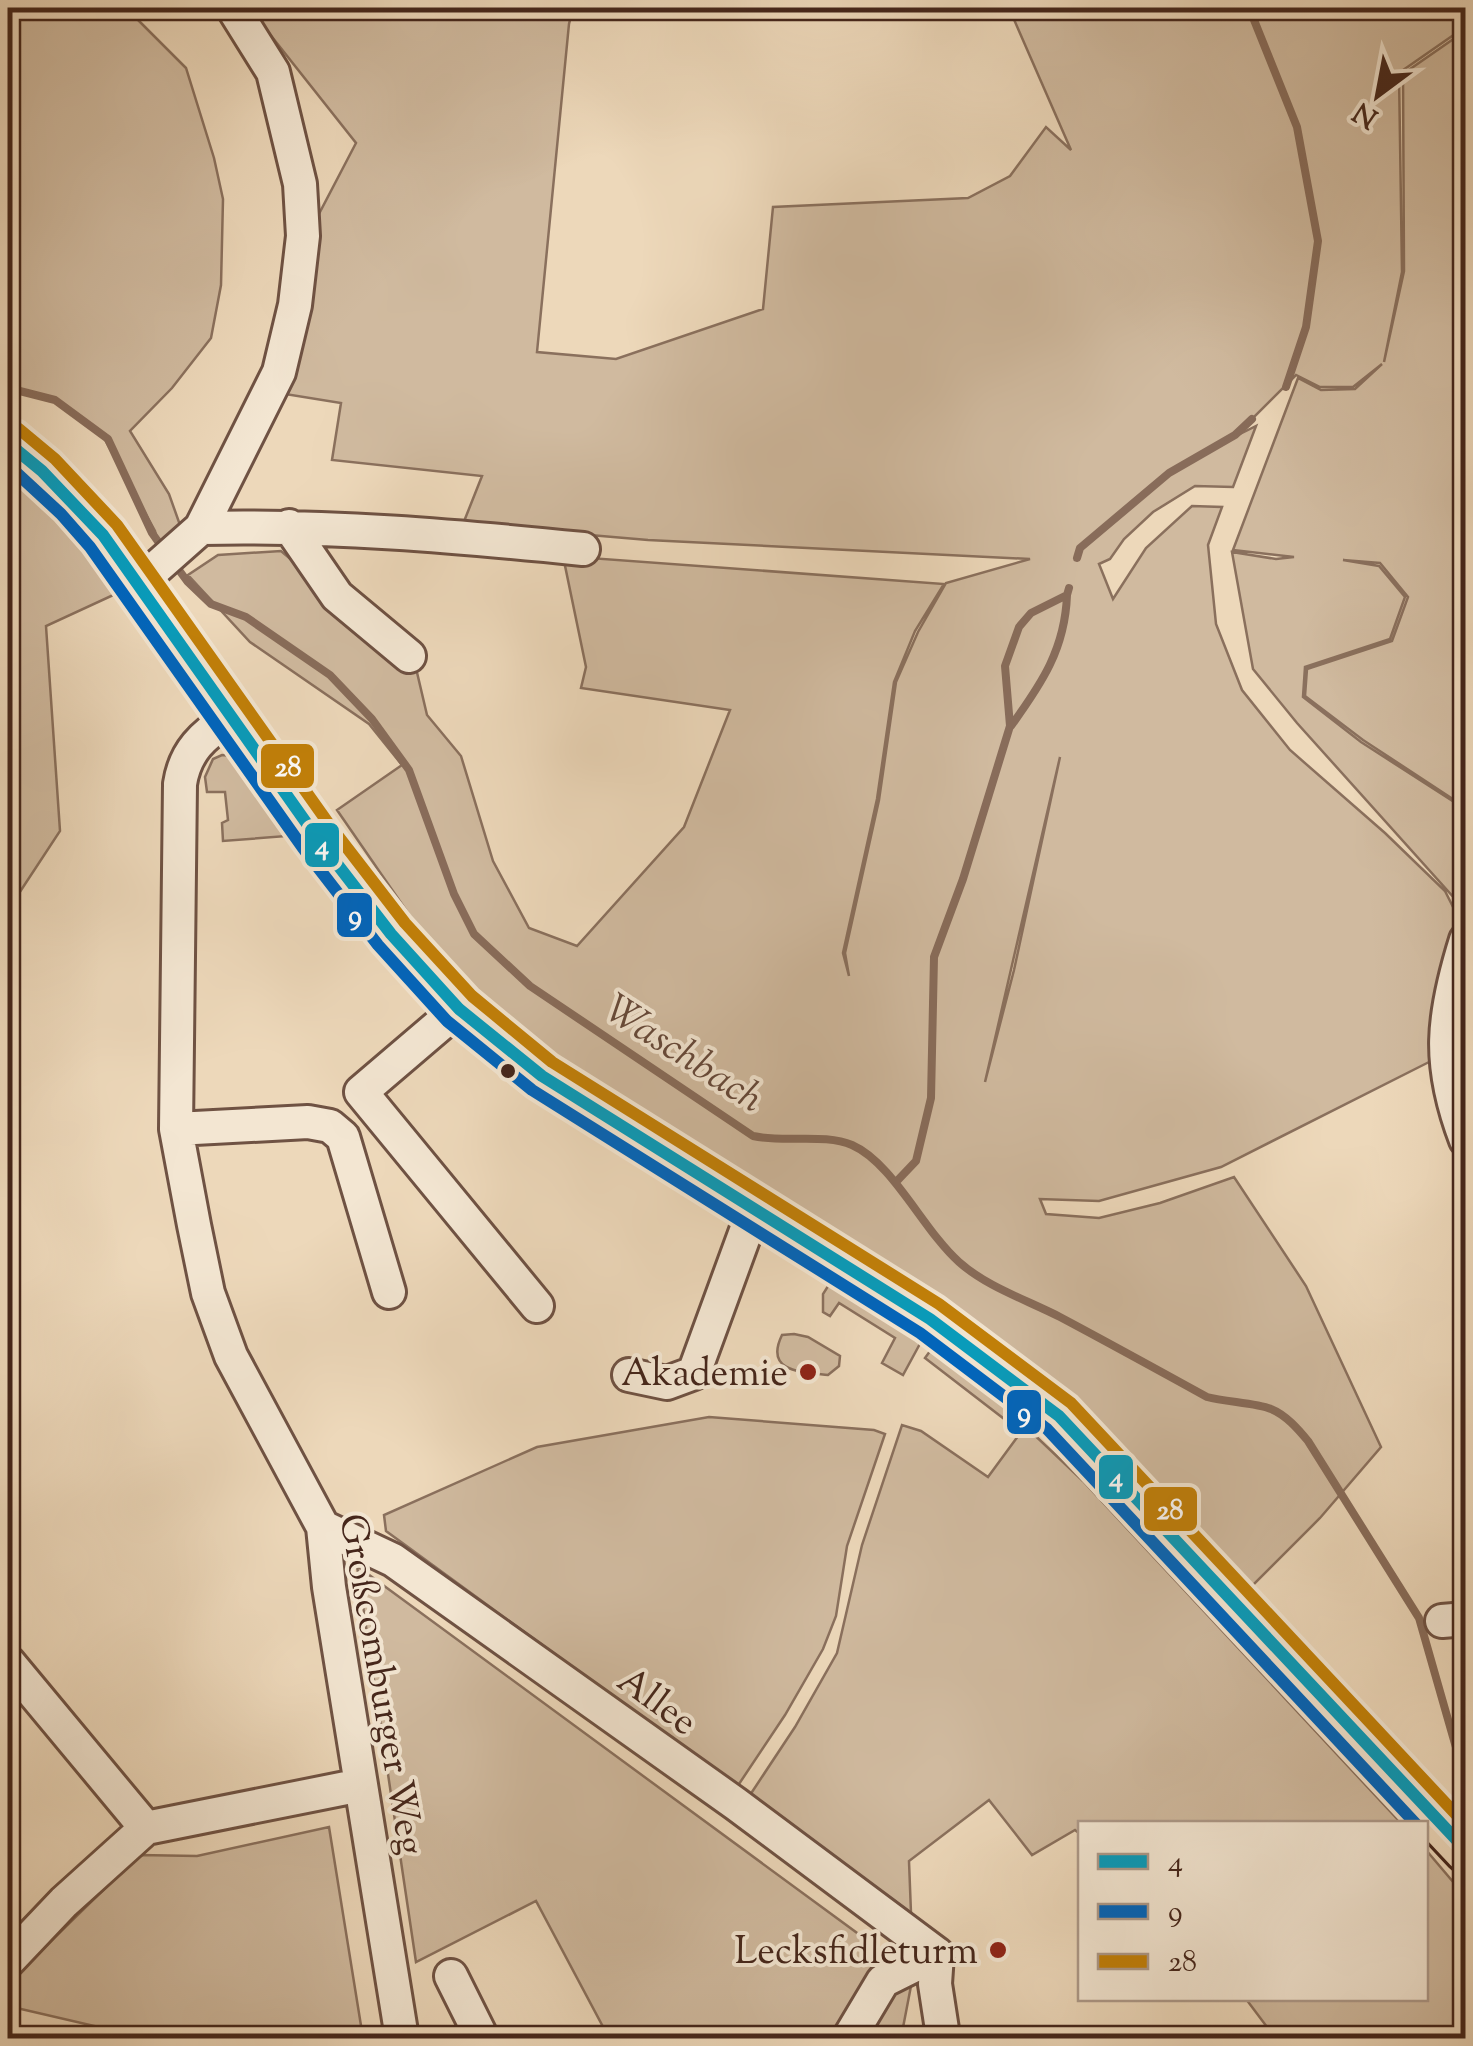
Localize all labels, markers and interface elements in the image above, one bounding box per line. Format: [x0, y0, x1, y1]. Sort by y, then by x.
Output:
north arrow [1328, 45, 1428, 145]
text: N [1346, 91, 1386, 137]
line badge: 28 [259, 742, 316, 790]
text: 28 [274, 749, 302, 789]
line badge: 4 [303, 821, 341, 869]
text: 4 [314, 827, 329, 867]
line badge: 9 [335, 891, 374, 939]
text: 9 [348, 897, 362, 937]
water label: Waschbach [592, 983, 774, 1129]
unlabelled marker [498, 1061, 518, 1081]
place label: Akademie [621, 1349, 788, 1403]
marker: Akademie [797, 1361, 819, 1383]
line badge: 9 [1005, 1388, 1043, 1436]
text: 9 [1017, 1394, 1031, 1434]
line badge: 4 [1097, 1453, 1135, 1501]
text: 4 [1108, 1459, 1123, 1499]
line badge: 28 [1142, 1485, 1199, 1533]
text: 28 [1156, 1492, 1184, 1532]
street label: Großcomburger Weg [322, 1510, 436, 1859]
street label: Allee [605, 1656, 707, 1751]
legend [1078, 1821, 1428, 2001]
text: 4 [1168, 1842, 1183, 1885]
text: 9 [1168, 1892, 1183, 1935]
place label: Lecksfidleturm [734, 1927, 978, 1981]
marker: Lecksfidleturm [987, 1939, 1009, 1961]
text: 28 [1168, 1942, 1197, 1985]

